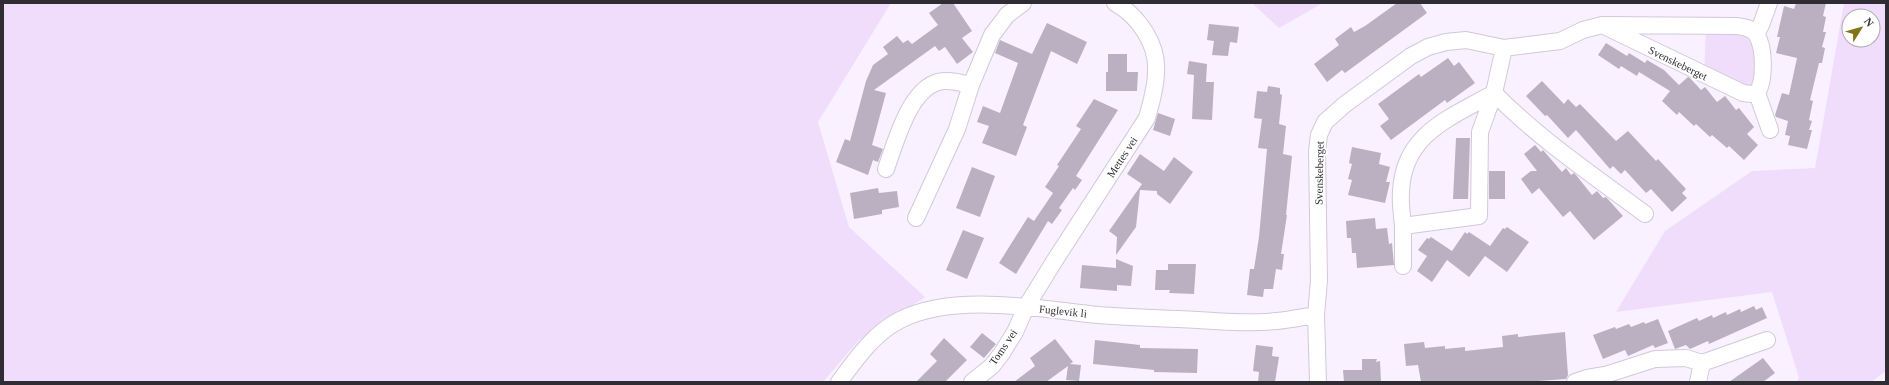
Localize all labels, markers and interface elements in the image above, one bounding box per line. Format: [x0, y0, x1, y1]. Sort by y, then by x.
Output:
north arrow [1841, 8, 1881, 48]
text: N [1862, 15, 1876, 29]
street label: Svenskeberget [1647, 44, 1709, 82]
street label: Mettes vei [1104, 134, 1140, 180]
street label: Svenskeberget [1312, 141, 1326, 205]
street label: Fuglevik li [1039, 303, 1087, 319]
street label: Toms vei [987, 327, 1019, 367]

